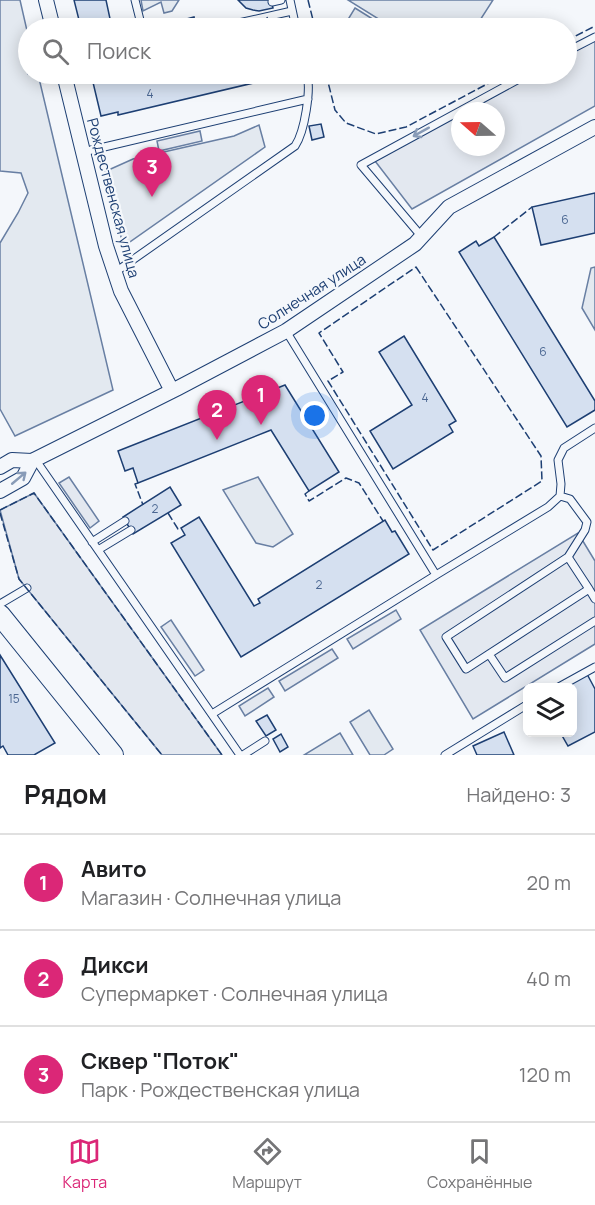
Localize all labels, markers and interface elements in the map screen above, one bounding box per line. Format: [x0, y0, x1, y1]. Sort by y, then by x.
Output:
search box [18, 18, 577, 84]
icon: search [39, 35, 72, 68]
text: Поиск [87, 36, 151, 66]
house number: 4 [146, 85, 154, 102]
north arrow [451, 102, 505, 156]
street label: Рождественская улица [82, 116, 145, 280]
one-way arrow [413, 126, 430, 138]
pin: 3 [132, 148, 172, 197]
house number: 6 [561, 211, 569, 228]
street label: Солнечная улица [254, 249, 370, 334]
house number: 6 [539, 343, 547, 360]
pin: 1 [242, 376, 280, 425]
house number: 4 [421, 389, 429, 406]
pin: 2 [198, 390, 236, 440]
your location [300, 401, 329, 430]
one-way arrow [10, 472, 26, 486]
house number: 2 [152, 500, 159, 517]
house number: 2 [316, 576, 323, 593]
map controls [523, 683, 577, 737]
button: layers [523, 683, 577, 737]
house number: 15 [8, 690, 20, 707]
text: Рядом [24, 776, 107, 812]
text: Найдено: 3 [466, 781, 571, 808]
text: Авито [81, 854, 147, 884]
text: 1 [39, 869, 48, 896]
text: 20 m [526, 869, 571, 896]
text: Магазин · Солнечная улица [81, 884, 341, 911]
text: Дикси [81, 950, 149, 980]
text: 2 [38, 965, 49, 992]
text: 40 m [526, 965, 571, 992]
text: Супермаркет · Солнечная улица [81, 980, 388, 1007]
text: Сквер "Поток" [81, 1046, 239, 1076]
text: 3 [38, 1061, 49, 1088]
text: 120 m [519, 1061, 571, 1088]
text: Парк · Рождественская улица [81, 1076, 360, 1103]
tab: Карта [63, 1135, 107, 1193]
tab: Маршрут [232, 1135, 302, 1193]
tab: Сохранённые [427, 1135, 532, 1193]

